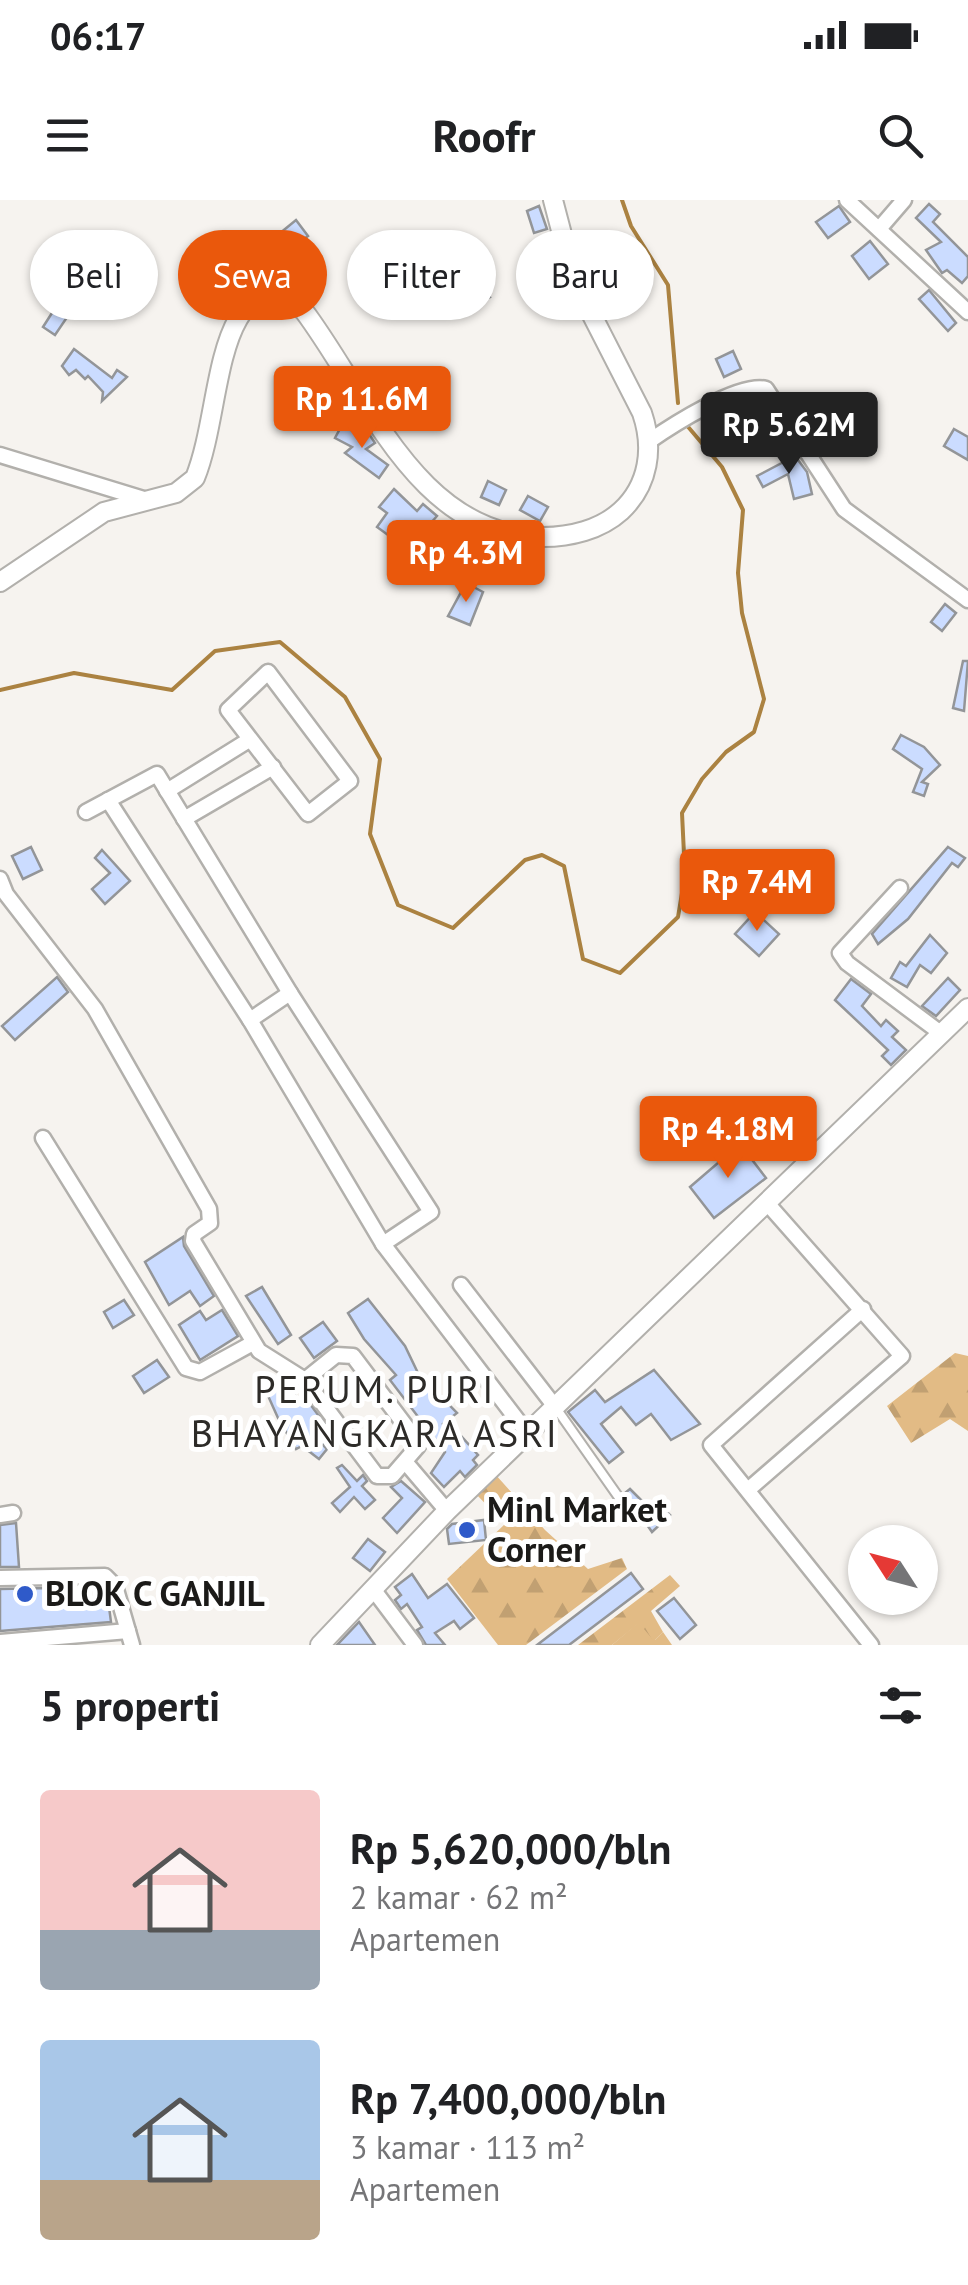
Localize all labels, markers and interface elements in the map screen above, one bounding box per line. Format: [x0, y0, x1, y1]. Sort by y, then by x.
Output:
text: 06:17 [50, 11, 146, 60]
text: Roofr [433, 106, 535, 164]
icon: menu [40, 108, 95, 163]
icon: search [873, 108, 928, 163]
chip: Beli [30, 230, 158, 320]
chip: Sewa [178, 230, 327, 320]
chip: Filter [347, 230, 496, 320]
chip: Baru [516, 230, 654, 320]
pin: Rp 11.6M [259, 366, 465, 451]
text: Rp 11.6M [296, 377, 428, 419]
pin: Rp 5.62M [686, 392, 892, 477]
text: Rp 5.62M [723, 403, 855, 445]
pin: Rp 4.3M [374, 520, 558, 605]
text: Rp 4.3M [409, 531, 523, 573]
pin: Rp 7.4M [665, 849, 849, 934]
text: Rp 7.4M [702, 860, 812, 902]
pin: Rp 4.18M [625, 1096, 831, 1181]
text: Rp 4.18M [662, 1107, 794, 1149]
district label: PERUM. PURI BHAYANGKARA ASRI [191, 1364, 559, 1457]
place label: Minl Market Corner [487, 1486, 668, 1572]
marker: Minl Market Corner [456, 1519, 478, 1541]
north arrow [848, 1525, 938, 1615]
map controls [848, 1525, 938, 1615]
place label: BLOK C GANJIL [45, 1570, 265, 1616]
marker: BLOK C GANJIL [14, 1583, 36, 1605]
text: 5 properti [40, 1678, 220, 1733]
icon: filters [873, 1678, 928, 1733]
text: Rp 5,620,000/bln [350, 1821, 671, 1876]
icon: home [120, 1830, 240, 1950]
text: 2 kamar · 62 m² [350, 1876, 568, 1918]
text: Apartemen [350, 1918, 500, 1960]
text: Rp 7,400,000/bln [350, 2071, 666, 2126]
icon: home [120, 2080, 240, 2200]
text: 3 kamar · 113 m² [350, 2126, 585, 2168]
text: Apartemen [350, 2168, 500, 2210]

